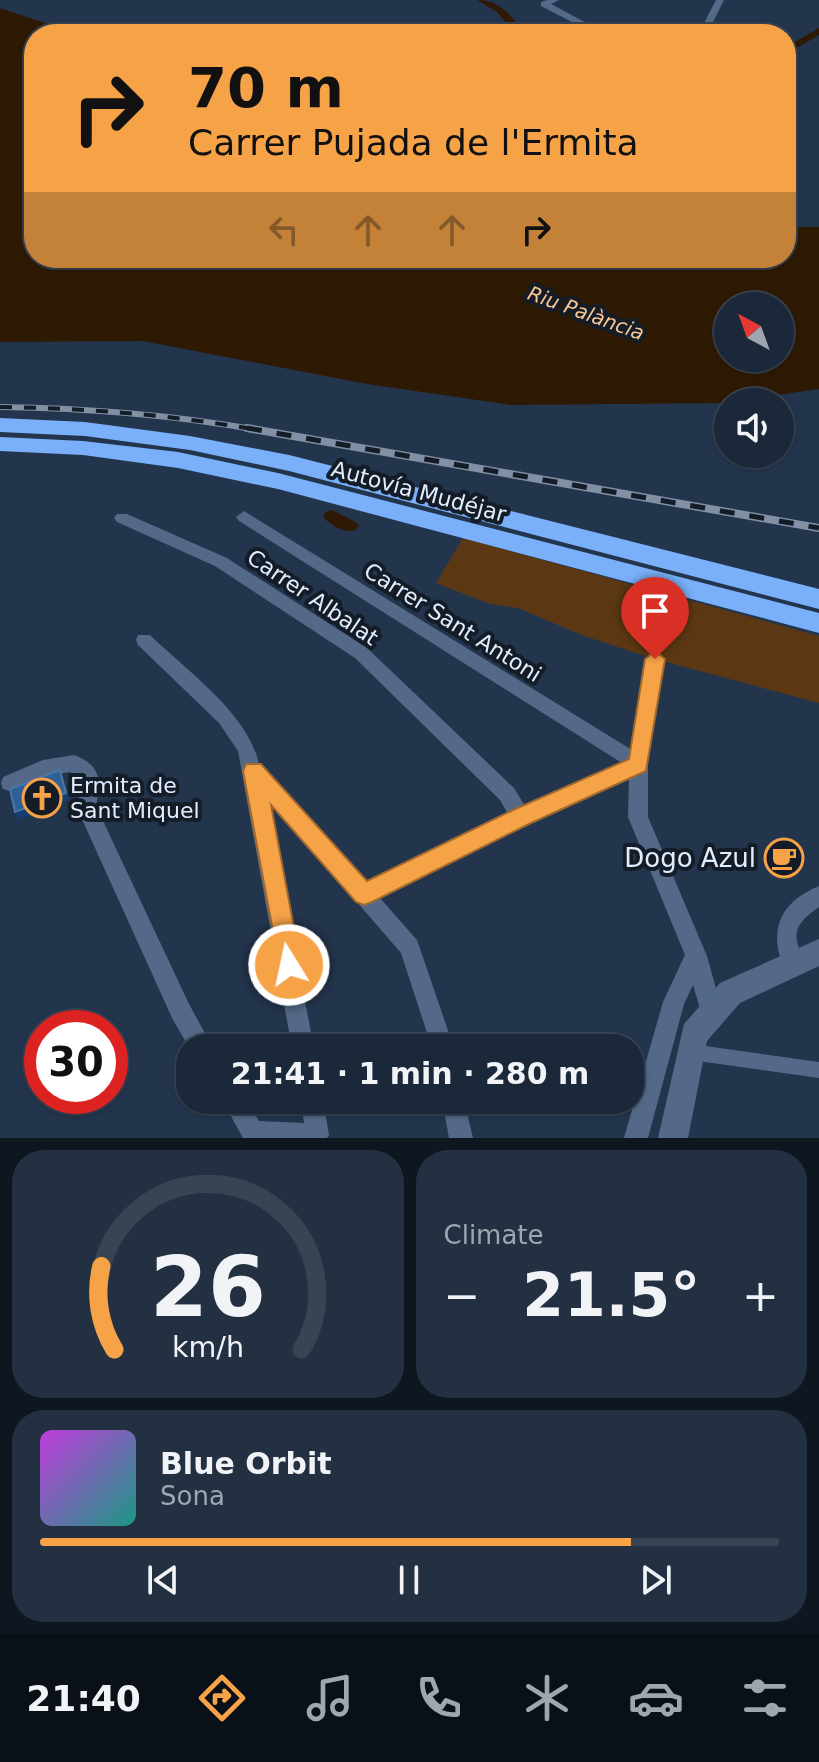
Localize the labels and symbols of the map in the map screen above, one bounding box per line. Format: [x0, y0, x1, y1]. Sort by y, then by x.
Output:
water label: Riu Palància [525, 281, 647, 345]
north arrow [714, 292, 794, 372]
street label: Autovía Mudéjar [329, 456, 510, 527]
street label: Carrer Albalat [243, 544, 383, 651]
street label: Carrer Sant Antoni [360, 558, 546, 687]
pin [621, 577, 689, 659]
place label: Ermita de Sant Miquel [70, 773, 200, 823]
church icon: Ermita de Sant Miquel [21, 777, 63, 819]
cafe icon: Dogo Azul [763, 837, 805, 879]
place label: Dogo Azul [624, 843, 756, 873]
position arrow [247, 923, 331, 1007]
speed limit sign: 30 [24, 1010, 128, 1114]

